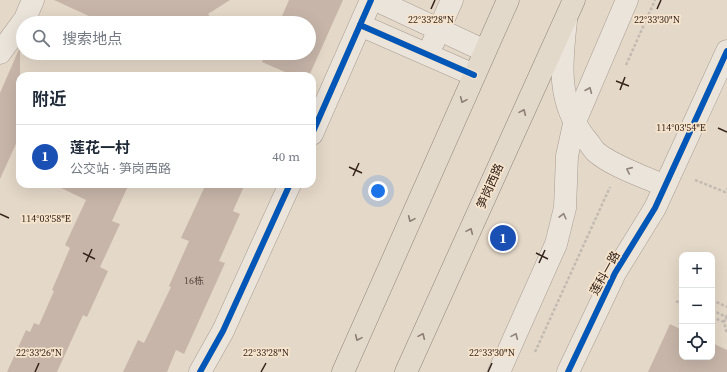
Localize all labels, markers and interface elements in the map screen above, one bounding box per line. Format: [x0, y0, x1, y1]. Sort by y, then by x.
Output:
text: 22°33'28"N [408, 13, 454, 26]
text: 22°33'30"N [634, 13, 680, 26]
search box [16, 16, 316, 60]
icon: search [30, 27, 52, 49]
text: 搜索地点 [62, 28, 122, 49]
text: 附近 [32, 87, 66, 111]
one-way arrow [584, 87, 592, 94]
one-way arrow [460, 96, 468, 103]
one-way arrow [518, 109, 526, 117]
text: 114°03'54"E [656, 121, 706, 134]
text: 莲花一村 [70, 137, 130, 158]
text: 1 [41, 148, 49, 165]
text: 40 m [272, 148, 300, 165]
text: 公交站 · 笋岗西路 [70, 160, 171, 177]
street label: 笋岗西路 [473, 161, 507, 211]
one-way arrow [626, 167, 633, 175]
your location [368, 181, 388, 201]
text: 114°03'58"E [21, 212, 71, 225]
one-way arrow [558, 213, 566, 219]
one-way arrow [408, 214, 416, 222]
pin: 1 [490, 223, 516, 253]
one-way arrow [465, 228, 473, 235]
street label: 莲科一路 [586, 248, 624, 298]
map controls [679, 252, 715, 360]
button: + [679, 252, 715, 288]
house number: 16栋 [184, 274, 204, 287]
button: − [679, 288, 715, 324]
button: locate [679, 324, 715, 360]
one-way arrow [417, 333, 425, 341]
one-way arrow [510, 333, 518, 341]
one-way arrow [355, 334, 363, 341]
text: 22°33'26"N [16, 346, 62, 359]
text: 22°33'28"N [243, 346, 289, 359]
text: 22°33'30"N [469, 346, 515, 359]

